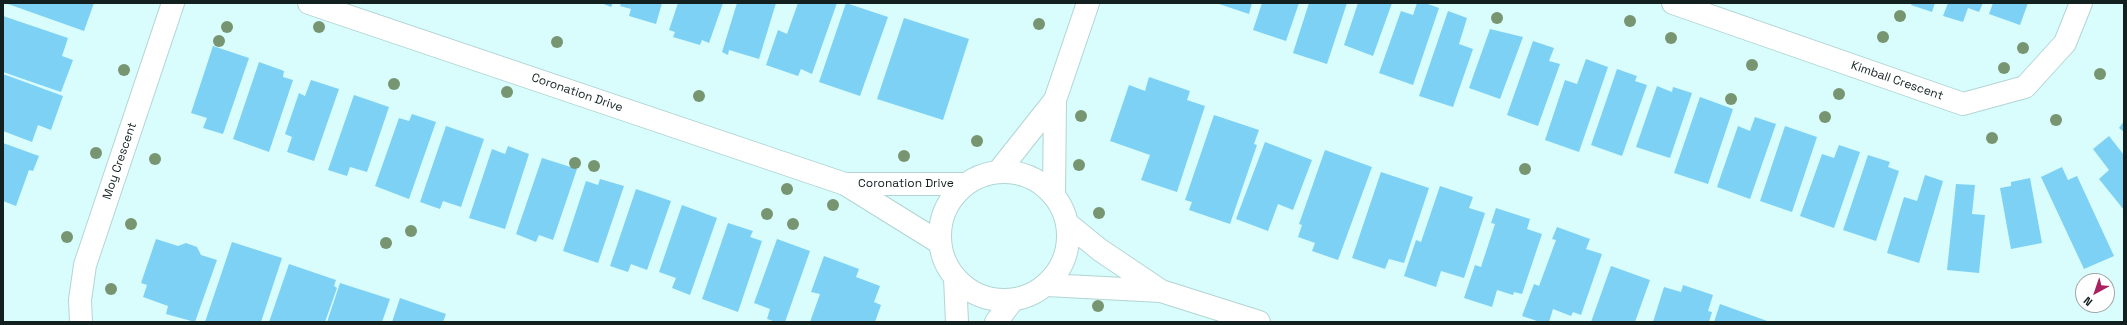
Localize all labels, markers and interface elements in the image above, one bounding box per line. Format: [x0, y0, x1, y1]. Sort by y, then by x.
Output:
street label: Kimball Crescent [1849, 58, 1945, 104]
street label: Coronation Drive [529, 71, 625, 115]
street label: Moy Crescent [100, 121, 140, 201]
street label: Coronation Drive [858, 177, 954, 191]
north arrow [2075, 273, 2115, 313]
text: N [2081, 294, 2095, 309]

